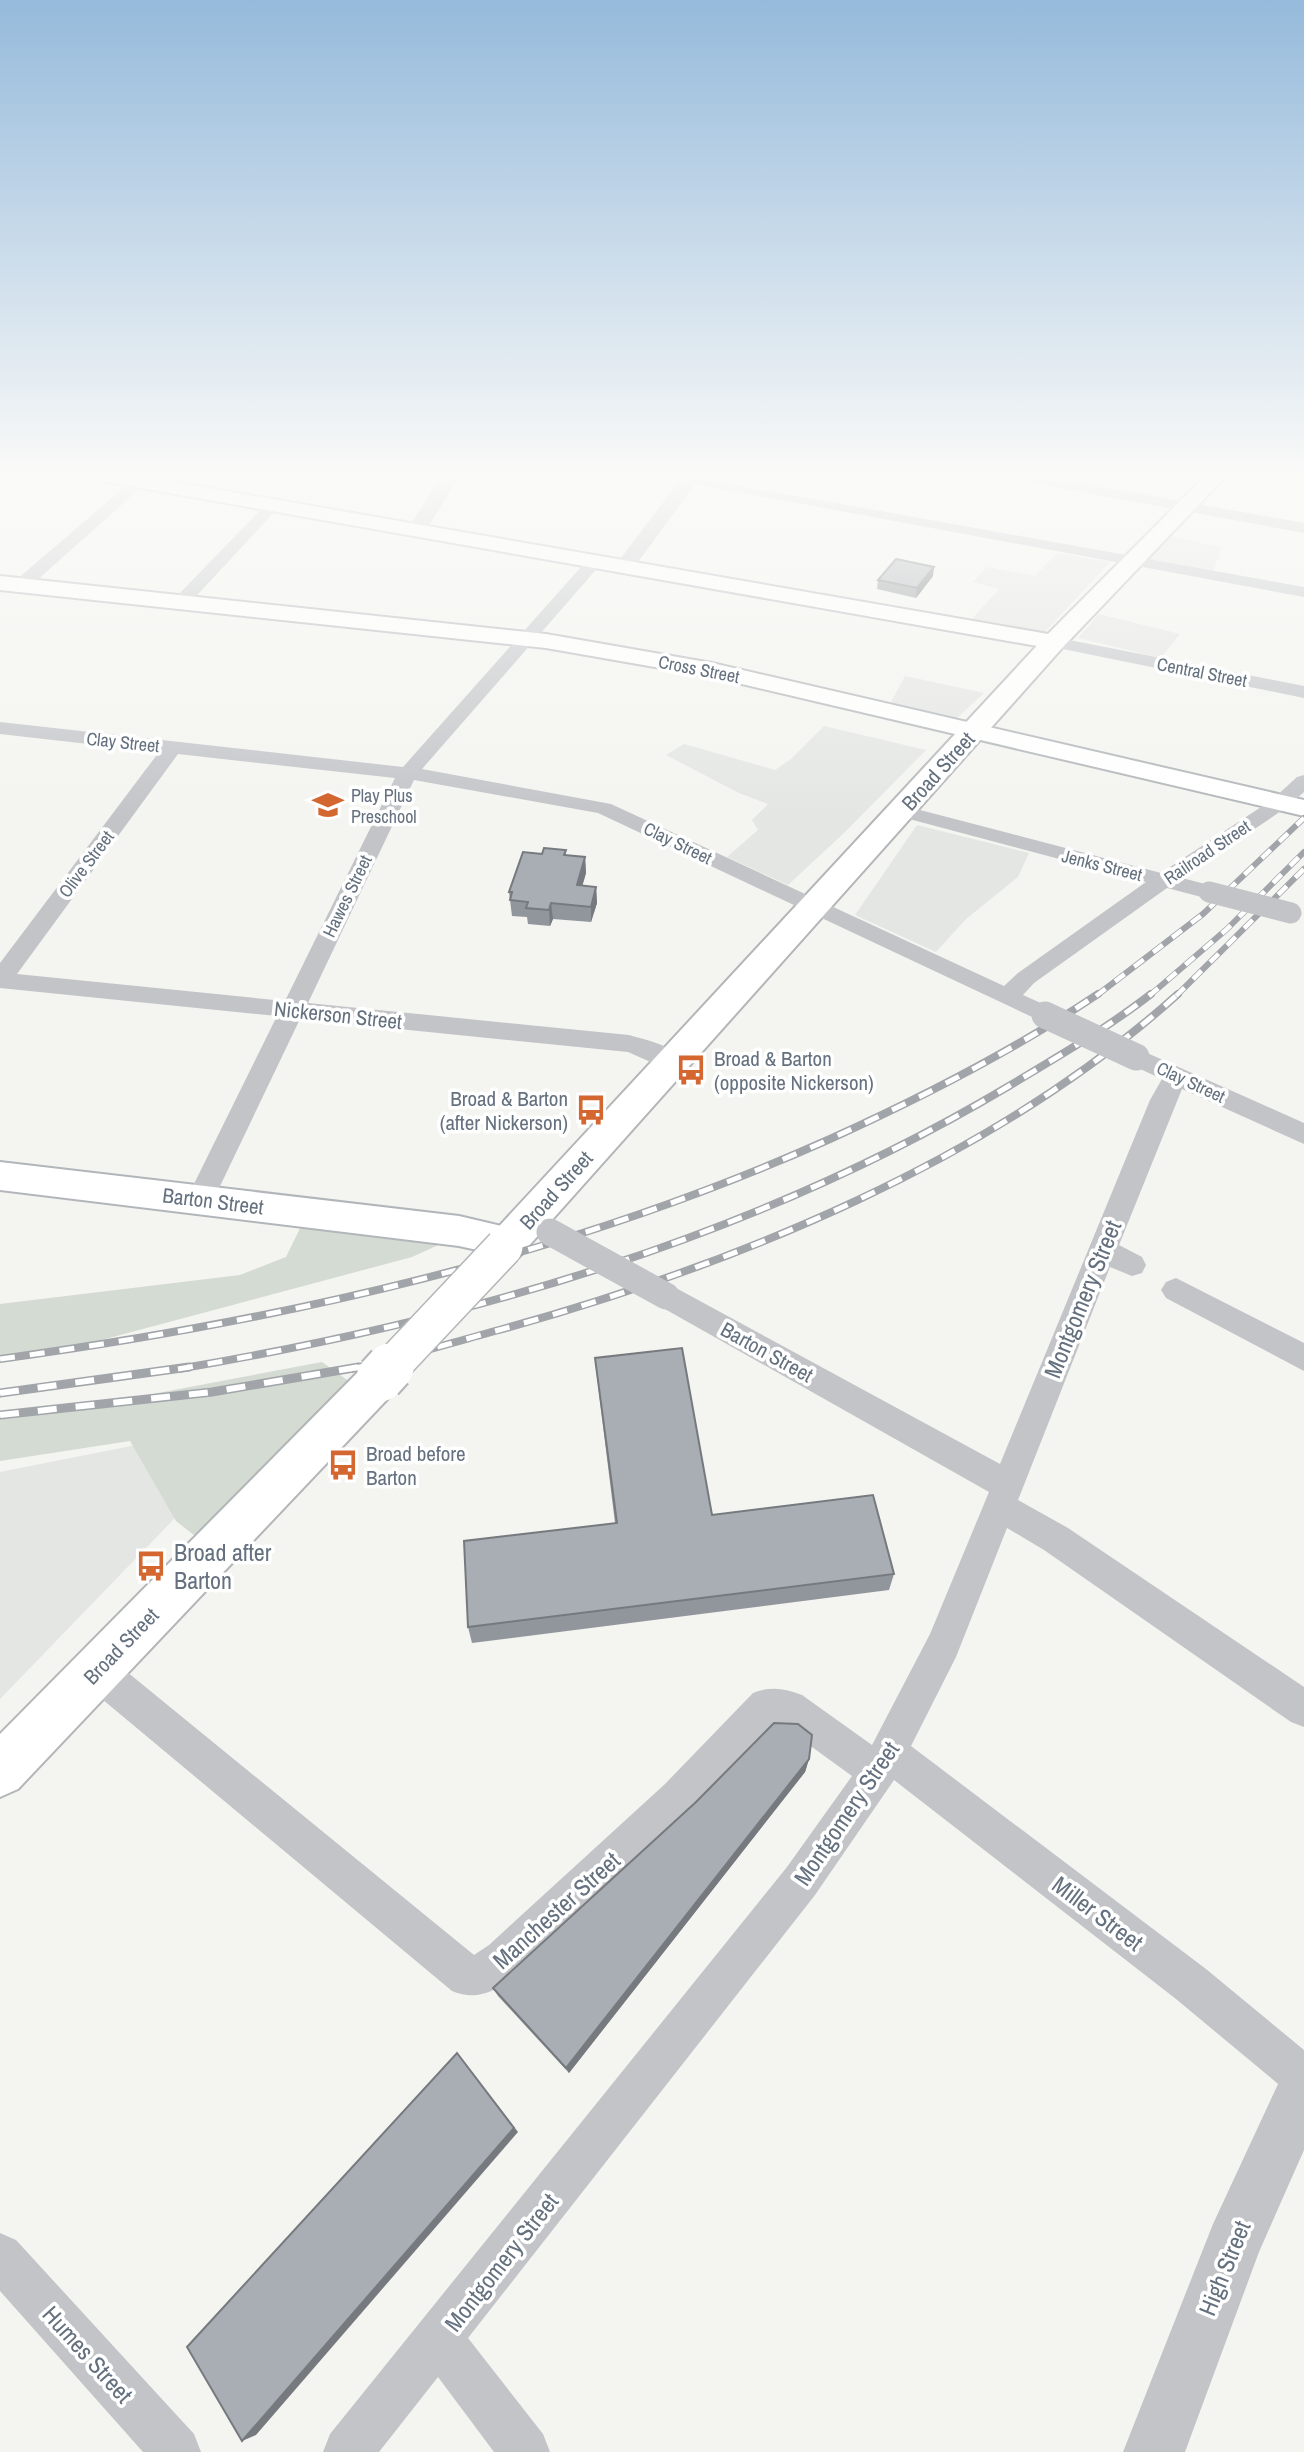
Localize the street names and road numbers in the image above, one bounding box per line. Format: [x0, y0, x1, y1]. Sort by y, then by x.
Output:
street label: Cross Street [656, 649, 742, 689]
street label: Central Street [1155, 651, 1249, 693]
street label: Broad Street [895, 725, 981, 817]
street label: Clay Street [85, 726, 161, 758]
street label: Railroad Street [1159, 814, 1255, 890]
street label: Clay Street [640, 816, 716, 870]
street label: Olive Street [53, 825, 119, 903]
street label: Jenks Street [1059, 843, 1145, 887]
street label: Hawes Street [316, 851, 378, 941]
street label: Nickerson Street [273, 994, 403, 1036]
street label: Clay Street [1153, 1055, 1229, 1109]
street label: Broad Street [513, 1144, 599, 1236]
street label: Barton Street [161, 1180, 265, 1222]
street label: Montgomery Street [1036, 1215, 1128, 1383]
street label: Barton Street [716, 1315, 819, 1389]
street label: Broad Street [77, 1601, 165, 1691]
street label: Montgomery Street [786, 1734, 906, 1891]
street label: Manchester Street [486, 1844, 627, 1976]
street label: Miller Street [1046, 1868, 1150, 1958]
street label: Montgomery Street [437, 2186, 565, 2338]
street label: High Street [1191, 2215, 1258, 2320]
street label: Humes Street [36, 2299, 140, 2410]

